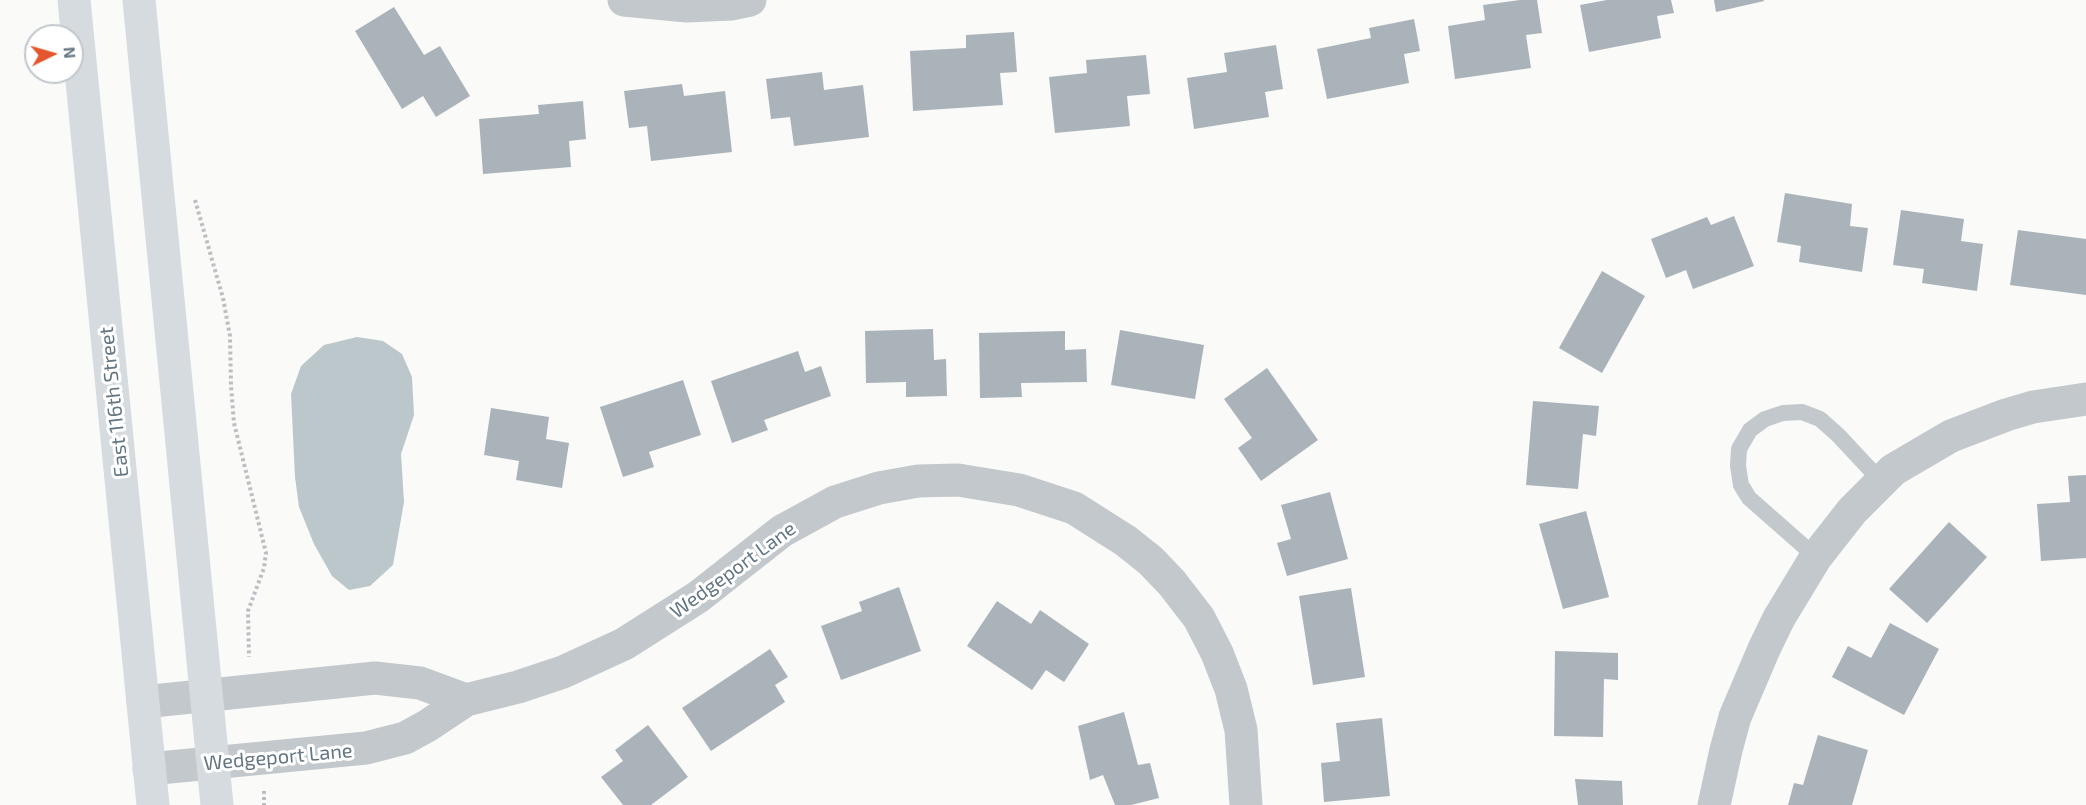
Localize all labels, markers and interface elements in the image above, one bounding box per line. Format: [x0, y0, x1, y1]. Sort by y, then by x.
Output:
north arrow [24, 24, 84, 84]
text: N [60, 46, 80, 59]
street label: East 116th Street [94, 326, 134, 478]
street label: Wedgeport Lane [666, 516, 800, 624]
street label: Wedgeport Lane [203, 739, 353, 775]

